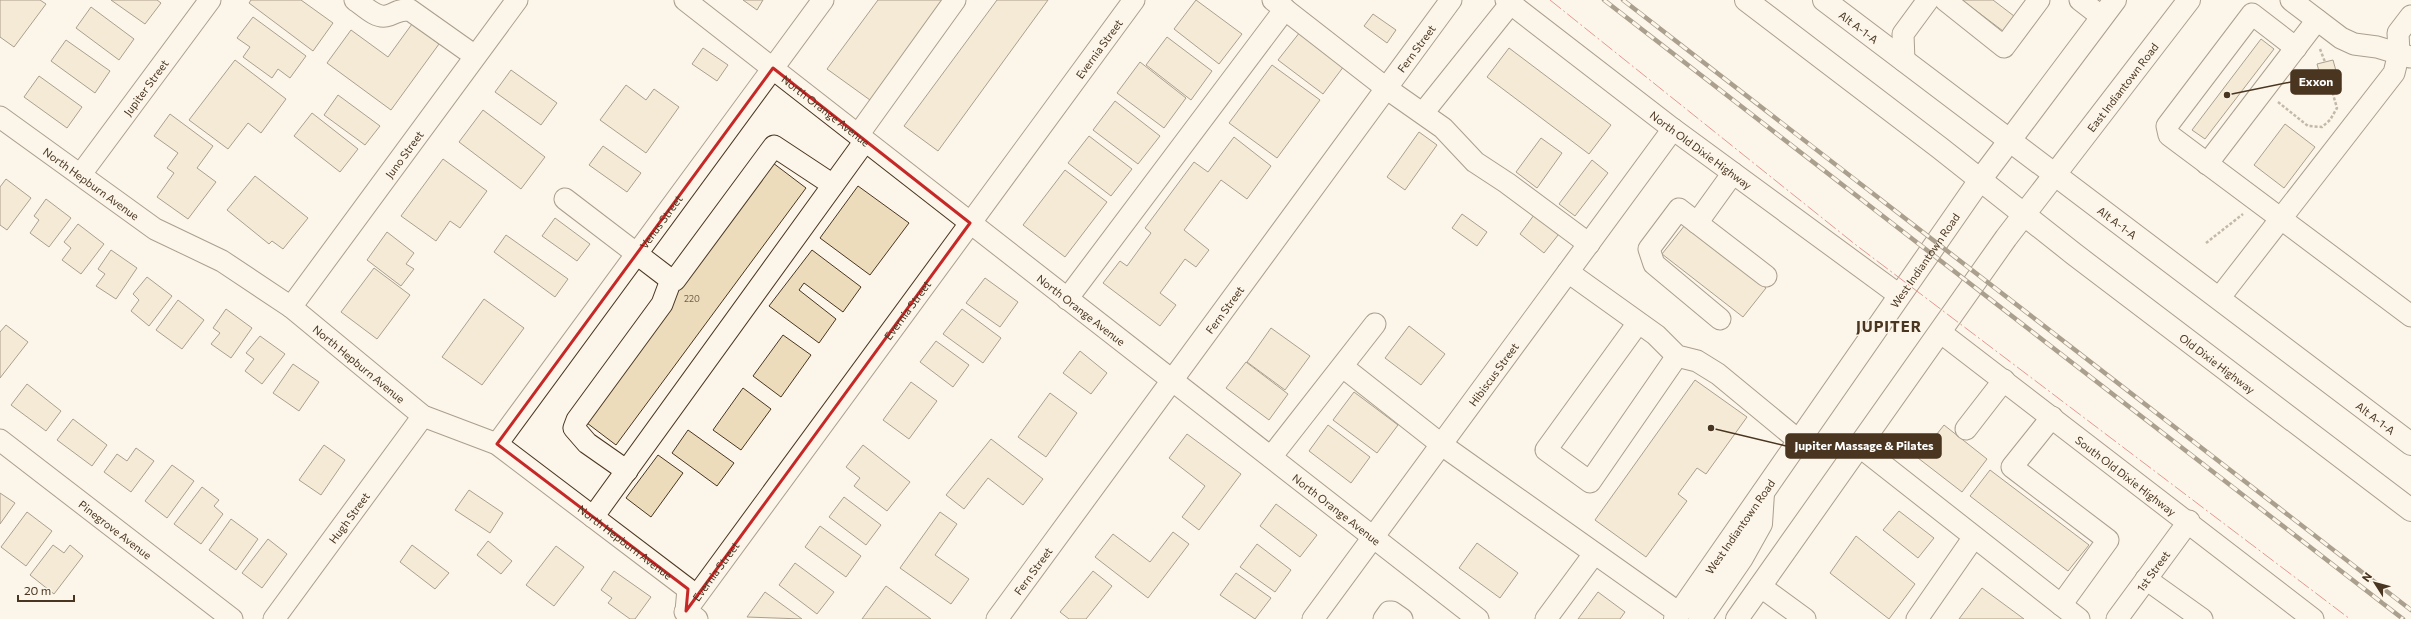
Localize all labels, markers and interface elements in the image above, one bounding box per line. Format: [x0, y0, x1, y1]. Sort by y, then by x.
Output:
street label: Alt A-1-A [1837, 8, 1882, 46]
street label: Evernia Street [1072, 16, 1125, 81]
street label: Fern Street [1394, 21, 1438, 74]
street label: East Indiantown Road [2084, 40, 2160, 134]
street label: Jupiter Street [120, 56, 171, 118]
callout: Exxon [2291, 70, 2341, 94]
street label: North Orange Avenue [779, 72, 873, 149]
text: Exxon [2299, 74, 2333, 88]
street label: North Old Dixie Highway [1648, 108, 1755, 192]
street label: Juno Street [382, 127, 426, 181]
street label: North Hepburn Avenue [41, 144, 142, 222]
street label: Venus Street [636, 192, 685, 251]
street label: Alt A-1-A [2095, 203, 2140, 241]
street label: West Indiantown Road [1887, 210, 1962, 310]
street label: North Orange Avenue [1035, 271, 1128, 348]
street label: Evernia Street [881, 277, 933, 342]
street label: Fern Street [1202, 283, 1246, 336]
house number: 220 [684, 293, 700, 304]
district label: JUPITER [1856, 317, 1922, 335]
street label: North Hepburn Avenue [311, 322, 408, 405]
street label: Old Dixie Highway [2177, 330, 2258, 396]
street label: Hibiscus Street [1465, 339, 1521, 408]
street label: Alt A-1-A [2354, 398, 2398, 437]
street label: South Old Dixie Highway [2073, 433, 2179, 518]
callout: Jupiter Massage & Pilates [1786, 434, 1941, 458]
text: Jupiter Massage & Pilates [1794, 438, 1934, 453]
street label: North Orange Avenue [1290, 470, 1384, 547]
street label: West Indiantown Road [1702, 476, 1777, 576]
street label: Hugh Street [326, 489, 372, 545]
street label: Pinegrove Avenue [77, 497, 155, 561]
street label: North Hepburn Avenue [576, 502, 675, 582]
street label: Evernia Street [689, 538, 741, 603]
street label: Fern Street [1011, 544, 1055, 597]
street label: 1st Street [2133, 547, 2172, 594]
north arrow [2355, 563, 2395, 603]
text: N [2359, 570, 2374, 584]
scale bar [18, 577, 74, 603]
text: 20 m [24, 583, 51, 597]

